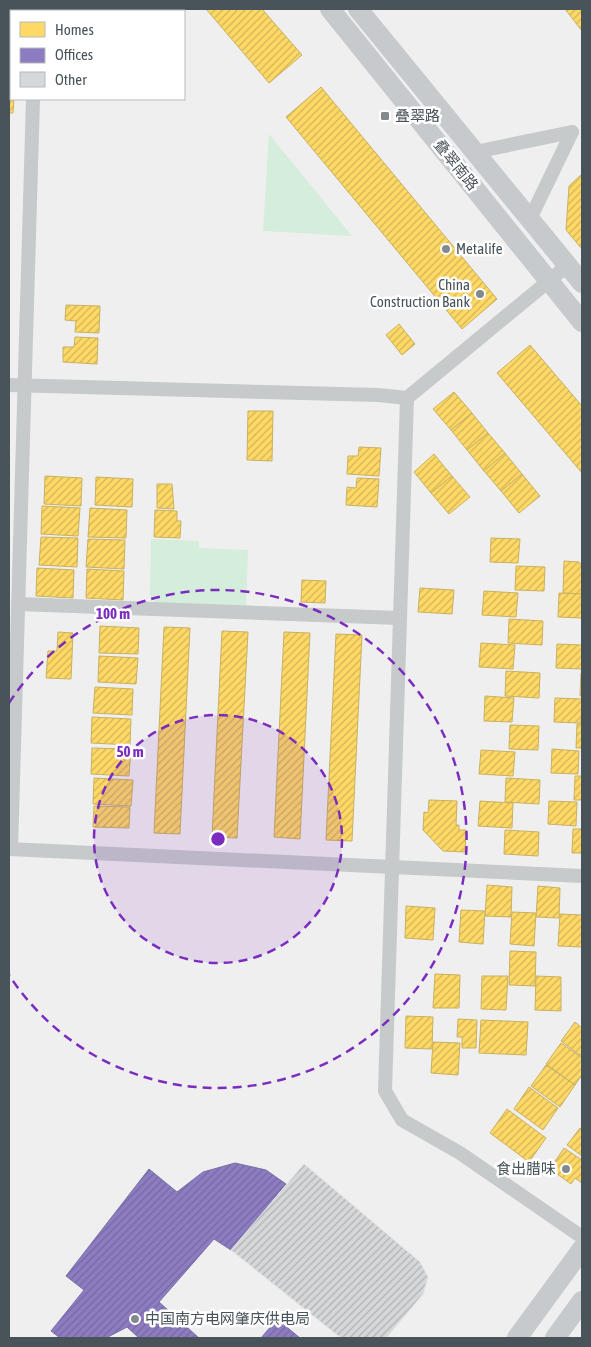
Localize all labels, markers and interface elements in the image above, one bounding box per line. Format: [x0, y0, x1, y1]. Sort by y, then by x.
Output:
legend [10, 10, 185, 100]
text: Homes [55, 21, 94, 38]
text: Offices [55, 46, 93, 63]
text: Other [55, 71, 87, 88]
place label: 叠翠路 [395, 107, 440, 124]
marker: 叠翠路 [379, 110, 391, 122]
street label: 叠翠南路 [431, 136, 482, 193]
place label: Metalife [456, 240, 503, 257]
marker: Metalife [440, 243, 452, 255]
place label: China Construction Bank [370, 276, 470, 310]
marker: China Construction Bank [474, 288, 486, 300]
text: 100 m [96, 605, 130, 622]
text: 50 m [117, 743, 144, 760]
centre of rings [209, 830, 227, 848]
place label: 食出腊味 [496, 1160, 556, 1177]
marker: 食出腊味 [560, 1163, 572, 1175]
place label: 中国南方电网肇庆供电局 [145, 1310, 310, 1327]
marker: 中国南方电网肇庆供电局 [129, 1313, 141, 1325]

